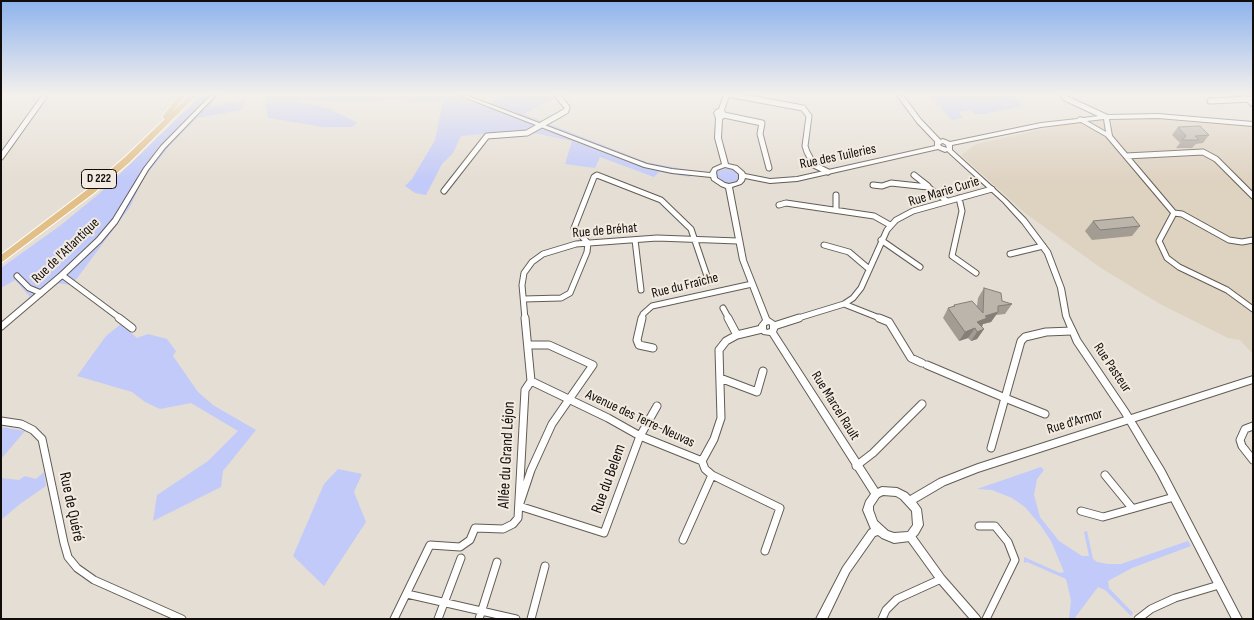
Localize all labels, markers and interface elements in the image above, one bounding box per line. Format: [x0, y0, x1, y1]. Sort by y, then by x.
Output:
street label: Rue des Tuileries [798, 141, 878, 173]
road number: D 222 [82, 170, 116, 188]
street label: Rue Marie Curie [907, 173, 981, 211]
street label: Rue de l'Atlantique [29, 215, 103, 287]
street label: Rue de Bréhat [572, 220, 638, 242]
street label: Rue du Fraîche [650, 270, 720, 302]
street label: Rue Pasteur [1089, 340, 1135, 396]
street label: Rue Marcel Rault [807, 368, 863, 444]
street label: Avenue des Terre-Neuvas [583, 386, 697, 452]
street label: Allée du Grand Léjon [495, 401, 519, 509]
street label: Rue d'Armor [1045, 406, 1105, 438]
street label: Rue du Belem [588, 442, 630, 516]
street label: Rue de Quéré [54, 471, 88, 543]

